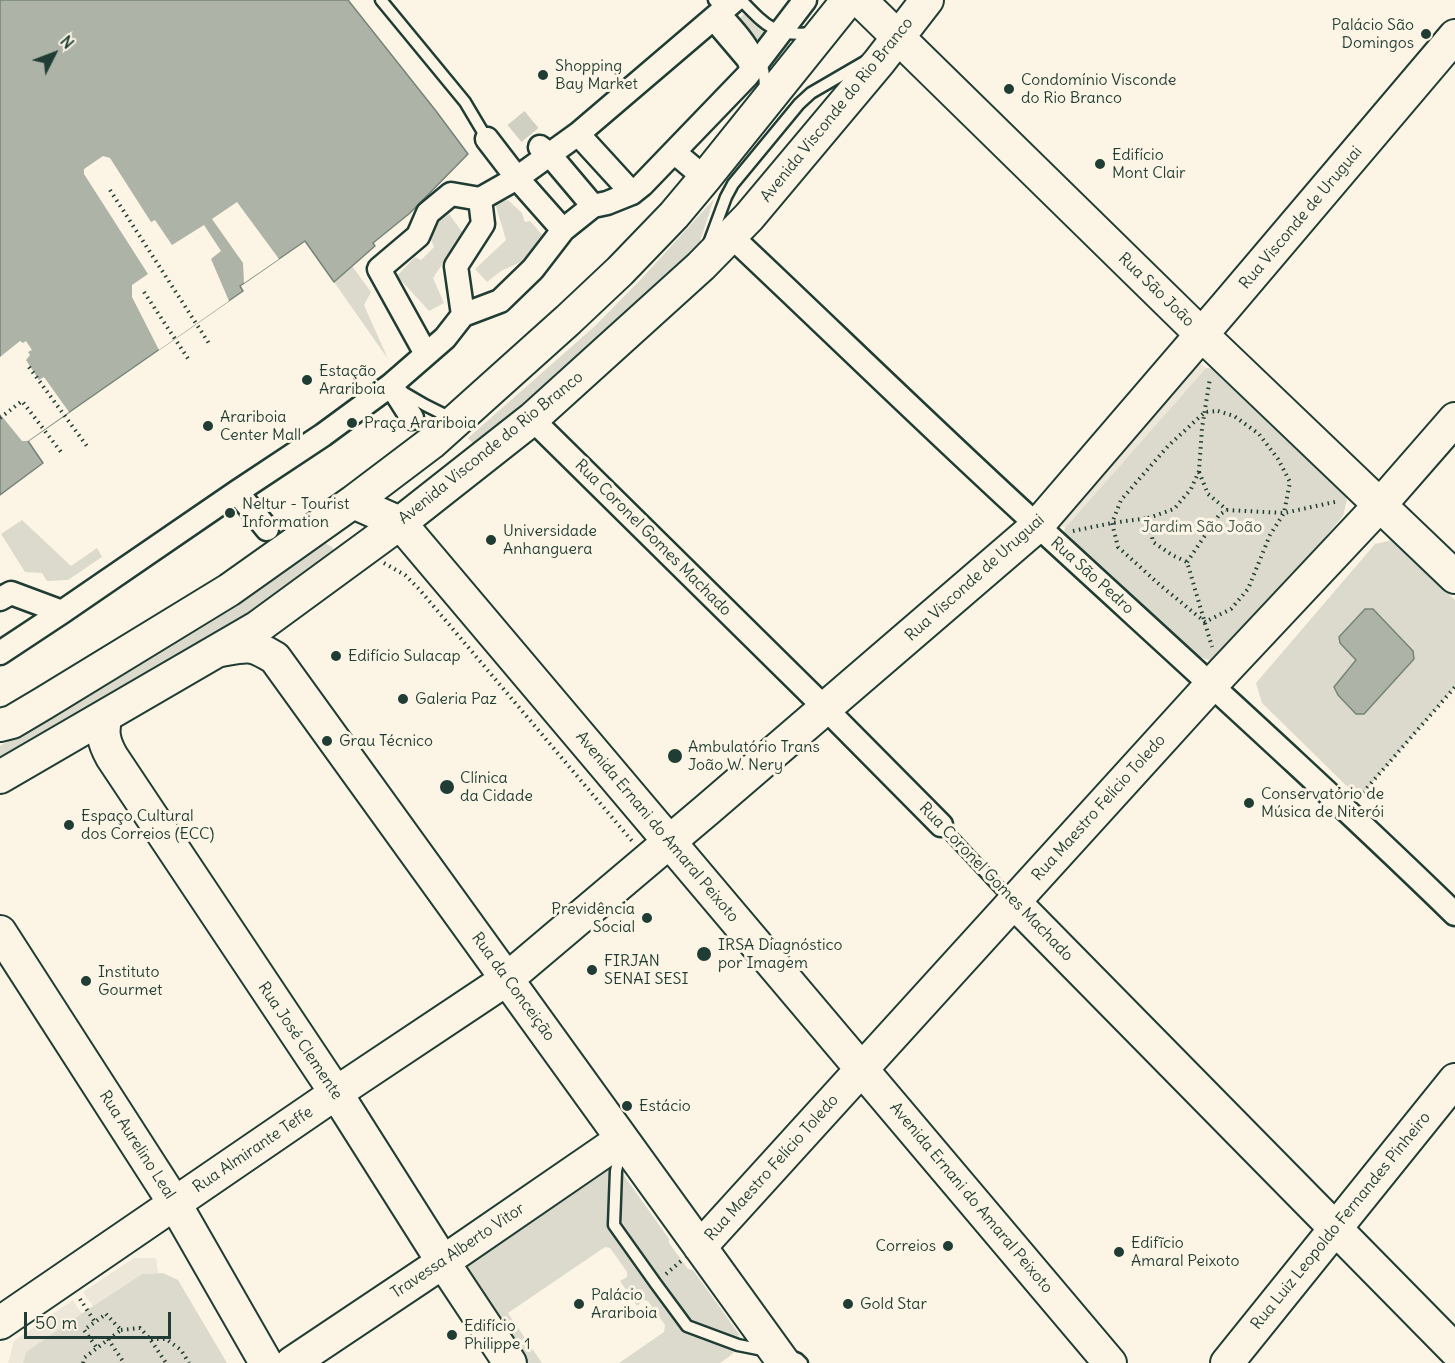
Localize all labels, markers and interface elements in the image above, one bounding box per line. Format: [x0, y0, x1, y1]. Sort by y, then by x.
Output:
street label: Avenida Visconde do Rio Branco [757, 14, 917, 206]
place label: Palácio São Domingos [1332, 15, 1414, 53]
north arrow [24, 24, 84, 84]
marker: Palácio São Domingos [1419, 27, 1433, 41]
text: N [56, 31, 79, 53]
place label: Shopping Bay Market [555, 56, 638, 94]
marker: Shopping Bay Market [536, 68, 550, 82]
place label: Condomínio Visconde do Rio Branco [1021, 70, 1176, 108]
marker: Condomínio Visconde do Rio Branco [1002, 82, 1016, 96]
street label: Rua Visconde de Uruguai [1236, 143, 1366, 293]
place label: Edifício Mont Clair [1112, 145, 1186, 183]
marker: Edifício Mont Clair [1093, 157, 1107, 171]
street label: Rua São João [1114, 249, 1198, 331]
place label: Estação Arariboia [319, 361, 385, 399]
street label: Avenida Visconde do Rio Branco [395, 368, 587, 528]
marker: Estação Arariboia [300, 373, 314, 387]
place label: Arariboia Center Mall [220, 407, 301, 445]
place label: Praça Arariboia [364, 413, 476, 433]
marker: Praça Arariboia [345, 416, 359, 430]
marker: Arariboia Center Mall [201, 419, 215, 433]
street label: Rua Coronel Gomes Machado [571, 456, 735, 620]
place label: Neltur - Tourist Information [242, 494, 349, 532]
marker: Neltur - Tourist Information [223, 506, 237, 520]
street label: Rua Visconde de Uruguai [902, 510, 1048, 646]
park label: Jardim São João [1142, 517, 1262, 537]
place label: Universidade Anhanguera [503, 521, 597, 559]
marker: Universidade Anhanguera [484, 533, 498, 547]
street label: Rua São Pedro [1046, 534, 1138, 618]
place label: Edifício Sulacap [348, 646, 461, 666]
marker: Edifício Sulacap [329, 649, 343, 663]
place label: Galeria Paz [415, 689, 497, 709]
marker: Galeria Paz [396, 692, 410, 706]
street label: Avenida Ernani do Amaral Peixoto [571, 728, 743, 926]
place label: Grau Técnico [339, 731, 433, 751]
street label: Rua Maestro Felício Toledo [1028, 731, 1170, 885]
marker: Grau Técnico [320, 734, 334, 748]
place label: Ambulatório Trans João W. Nery [688, 737, 820, 775]
marker: Ambulatório Trans João W. Nery [666, 747, 684, 765]
place label: Clínica da Cidade [460, 768, 533, 806]
marker: Clínica da Cidade [438, 778, 456, 796]
place label: Conservatório de Música de Niterói [1261, 784, 1384, 822]
marker: Conservatório de Música de Niterói [1242, 796, 1256, 810]
street label: Rua Coronel Gomes Machado [915, 799, 1077, 965]
place label: Espaço Cultural dos Correios (ECC) [81, 806, 214, 844]
marker: Espaço Cultural dos Correios (ECC) [62, 818, 76, 832]
place label: Previdência Social [551, 899, 635, 937]
marker: Previdência Social [640, 911, 654, 925]
street label: Rua da Conceição [467, 929, 559, 1045]
place label: IRSA Diagnóstico por Imagem [718, 935, 843, 973]
marker: IRSA Diagnóstico por Imagem [695, 945, 713, 963]
place label: FIRJAN SENAI SESI [604, 951, 688, 989]
place label: Instituto Gourmet [98, 962, 162, 1000]
marker: FIRJAN SENAI SESI [585, 963, 599, 977]
marker: Instituto Gourmet [79, 974, 93, 988]
street label: Rua José Clemente [254, 979, 346, 1103]
street label: Rua Aurelino Leal [95, 1087, 179, 1203]
street label: Rua Maestro Felício Toledo [701, 1091, 843, 1245]
place label: Estácio [639, 1096, 691, 1116]
marker: Estácio [620, 1099, 634, 1113]
street label: Avenida Ernani do Amaral Peixoto [885, 1099, 1057, 1297]
street label: Rua Almirante Teffe [189, 1103, 317, 1197]
street label: Rua Luiz Leopoldo Fernandes Pinheiro [1247, 1108, 1435, 1334]
street label: Travessa Alberto Vitor [387, 1199, 529, 1303]
place label: Edifĩcio Amaral Peixoto [1131, 1233, 1239, 1271]
place label: Correios [876, 1236, 936, 1256]
marker: Correios [941, 1239, 955, 1253]
marker: Edifĩcio Amaral Peixoto [1112, 1245, 1126, 1259]
place label: Palácio Arariboia [591, 1285, 657, 1323]
place label: Gold Star [860, 1294, 927, 1314]
marker: Palácio Arariboia [572, 1297, 586, 1311]
marker: Gold Star [841, 1297, 855, 1311]
scale bar [27, 1300, 174, 1338]
text: 50 m [35, 1311, 77, 1334]
place label: Edifício Philippe 1 [464, 1316, 531, 1354]
marker: Edifício Philippe 1 [445, 1328, 459, 1342]

